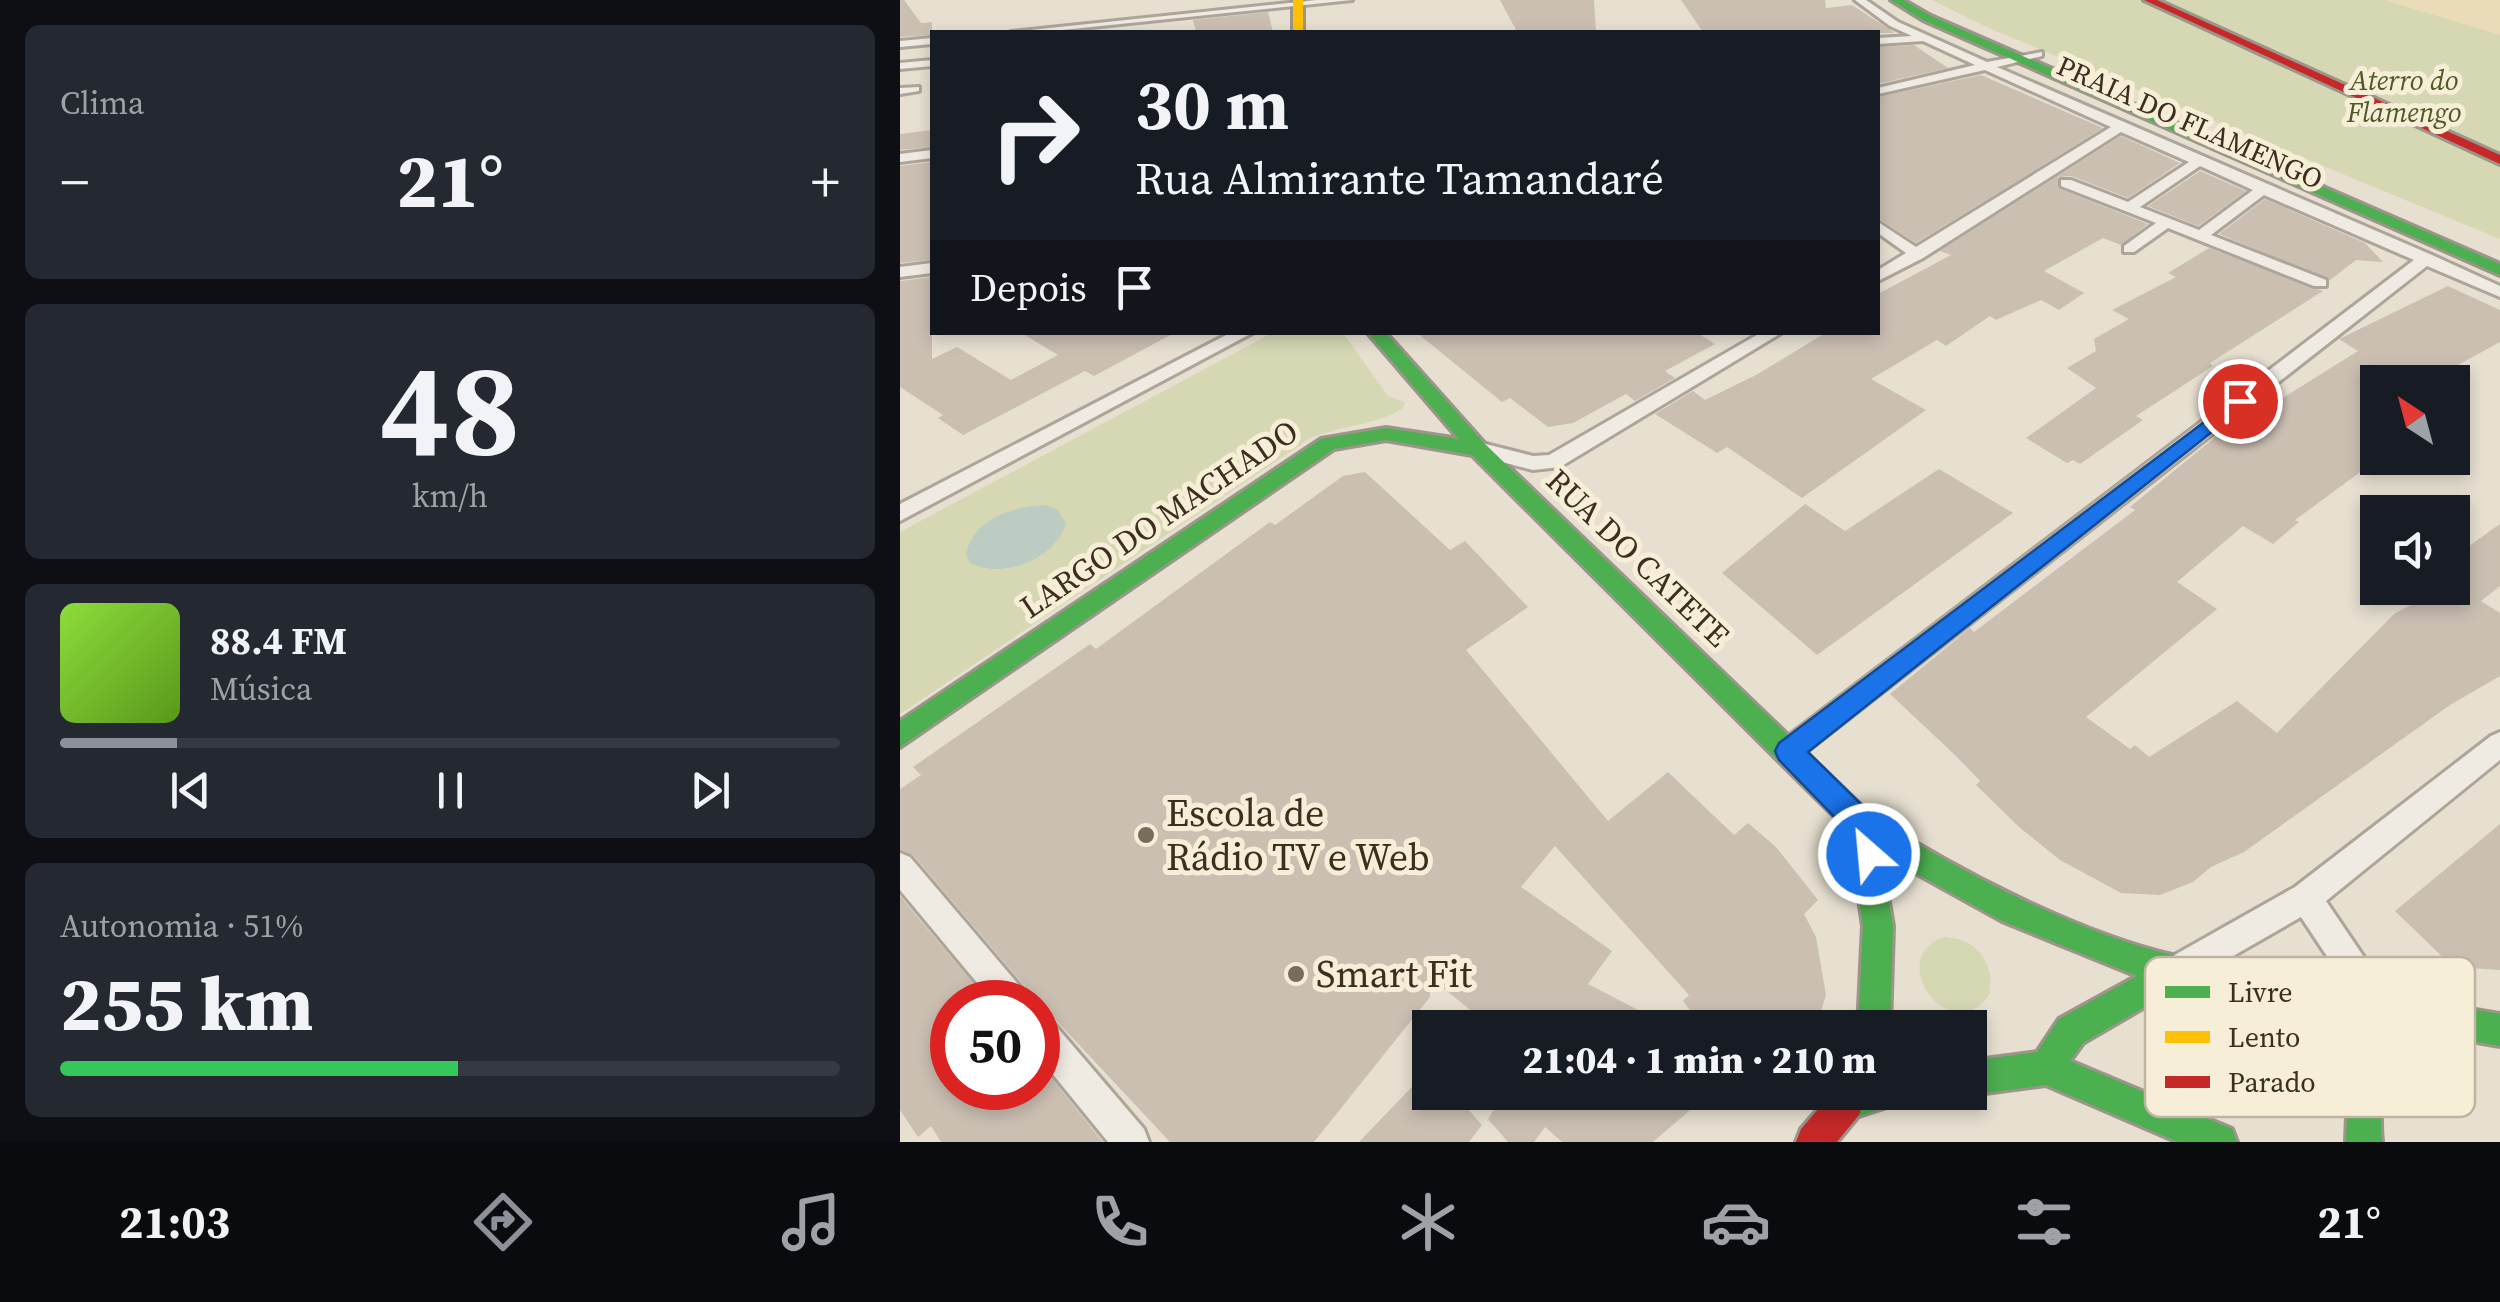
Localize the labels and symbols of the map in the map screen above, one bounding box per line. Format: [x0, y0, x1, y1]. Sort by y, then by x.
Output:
street label: PRAIA DO FLAMENGO [2051, 46, 2329, 198]
park label: Aterro do Flamengo [2346, 61, 2461, 131]
pin [2198, 359, 2283, 444]
north arrow [2360, 365, 2470, 475]
street label: LARGO DO MACHADO [1011, 409, 1307, 629]
street label: RUA DO CATETE [1537, 459, 1739, 657]
place label: Escola de Rádio TV e Web [1166, 787, 1430, 883]
position arrow [1817, 802, 1921, 906]
marker: Escola de Rádio TV e Web [1135, 824, 1157, 846]
place label: Smart Fit [1316, 948, 1473, 1000]
legend [2145, 957, 2475, 1117]
marker: Smart Fit [1285, 963, 1307, 985]
text: Livre [2228, 973, 2293, 1011]
speed limit sign: 50 [930, 980, 1060, 1110]
text: Lento [2228, 1018, 2300, 1056]
text: Parado [2228, 1063, 2316, 1101]

